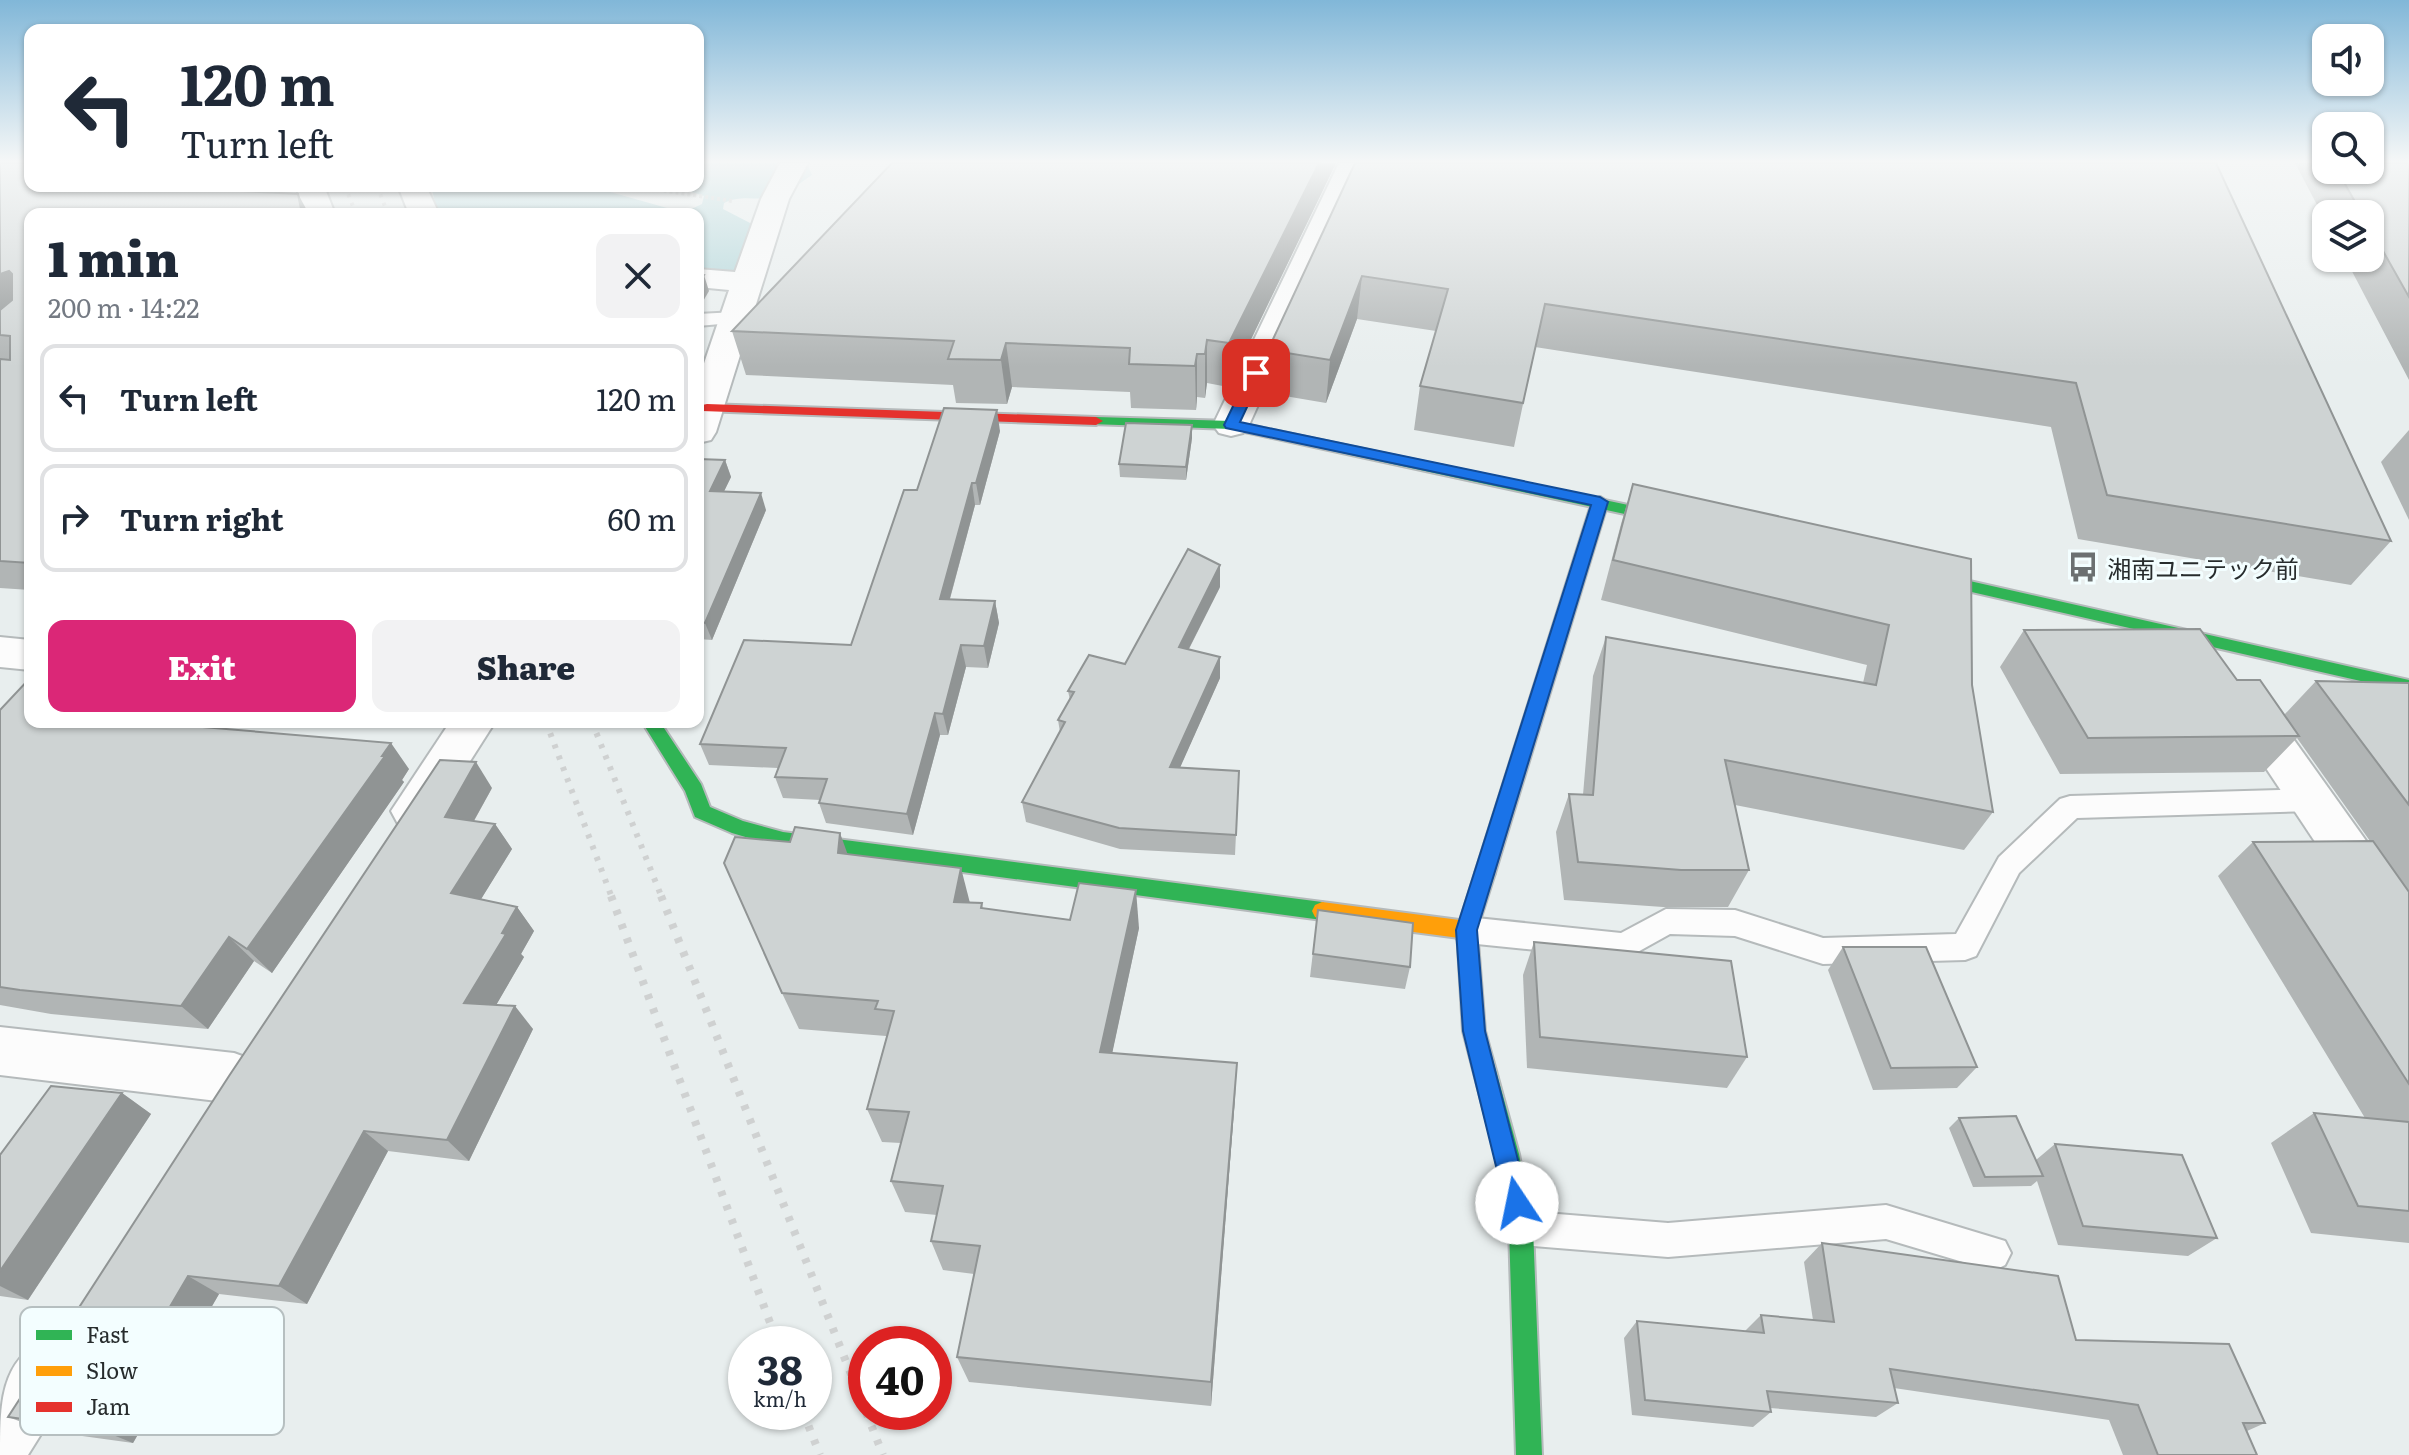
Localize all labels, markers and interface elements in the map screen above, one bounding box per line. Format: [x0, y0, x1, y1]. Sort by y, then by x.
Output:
map controls [2312, 24, 2384, 272]
button: sound [2312, 24, 2384, 96]
text: 120 m [180, 40, 335, 123]
icon: left [48, 56, 152, 160]
button: search [2312, 112, 2384, 184]
text: Turn left [180, 116, 334, 169]
button: layers [2312, 200, 2384, 272]
text: 1 min [48, 221, 179, 292]
button: close [596, 234, 680, 318]
text: 200 m · 14:22 [48, 287, 199, 326]
pin [1222, 339, 1290, 407]
icon: arrive [1234, 351, 1278, 395]
icon: left [52, 376, 96, 420]
text: Turn left [120, 376, 258, 420]
text: 120 m [596, 376, 676, 420]
icon: right [52, 496, 96, 540]
text: Turn right [120, 496, 284, 540]
text: 60 m [607, 496, 676, 540]
bus stop icon: 湘南ユニテック前 [2066, 550, 2100, 584]
place label: 湘南ユニテック前 [2107, 550, 2299, 585]
button: Exit [48, 620, 356, 712]
button: Share [372, 620, 680, 712]
position arrow [1475, 1161, 1559, 1245]
legend [20, 1307, 284, 1435]
text: Fast [86, 1317, 129, 1350]
speed limit sign: 40 [848, 1326, 952, 1430]
text: 38 [757, 1338, 803, 1397]
text: Slow [86, 1353, 138, 1386]
text: km/h [753, 1383, 807, 1413]
text: Jam [86, 1389, 130, 1422]

